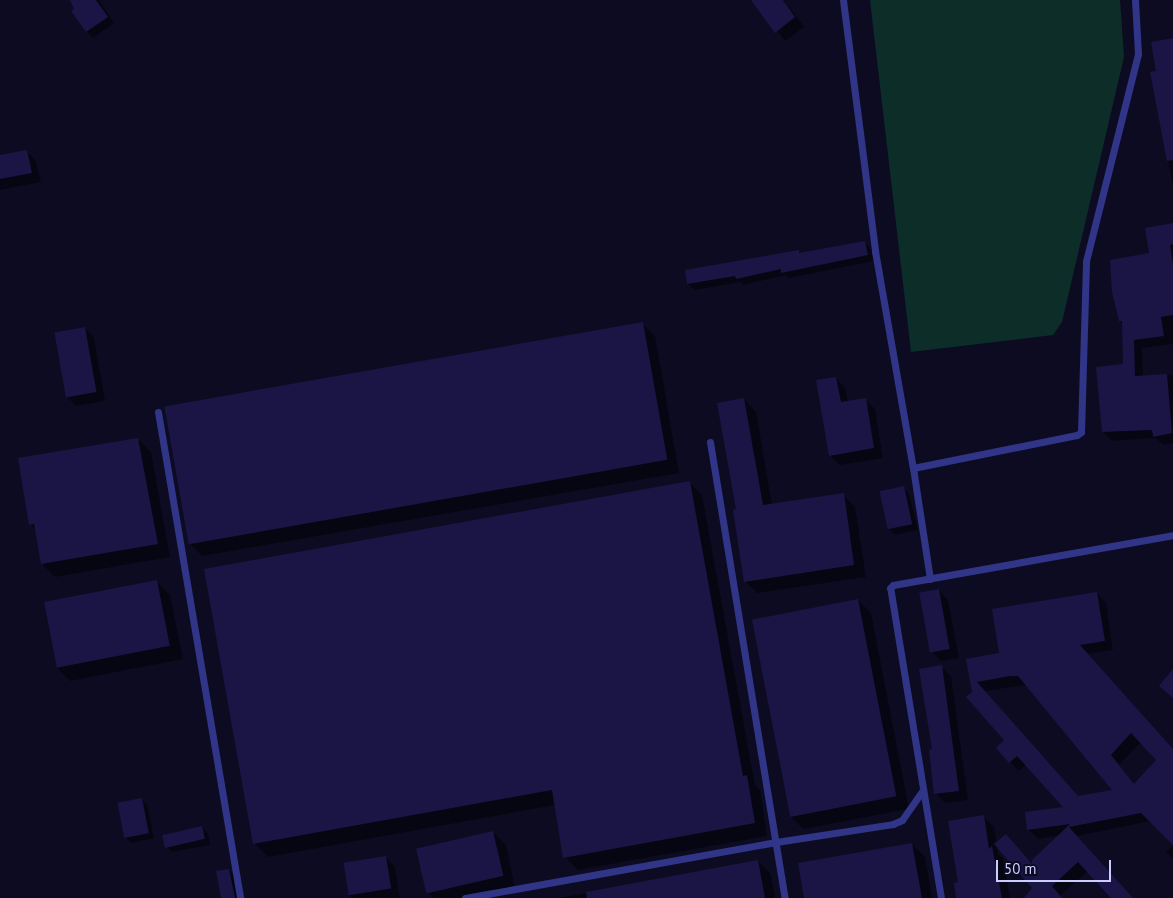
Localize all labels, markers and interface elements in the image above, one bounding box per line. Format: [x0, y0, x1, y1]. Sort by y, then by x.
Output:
scale bar [998, 850, 1113, 882]
text: 50 m [1004, 859, 1037, 878]

